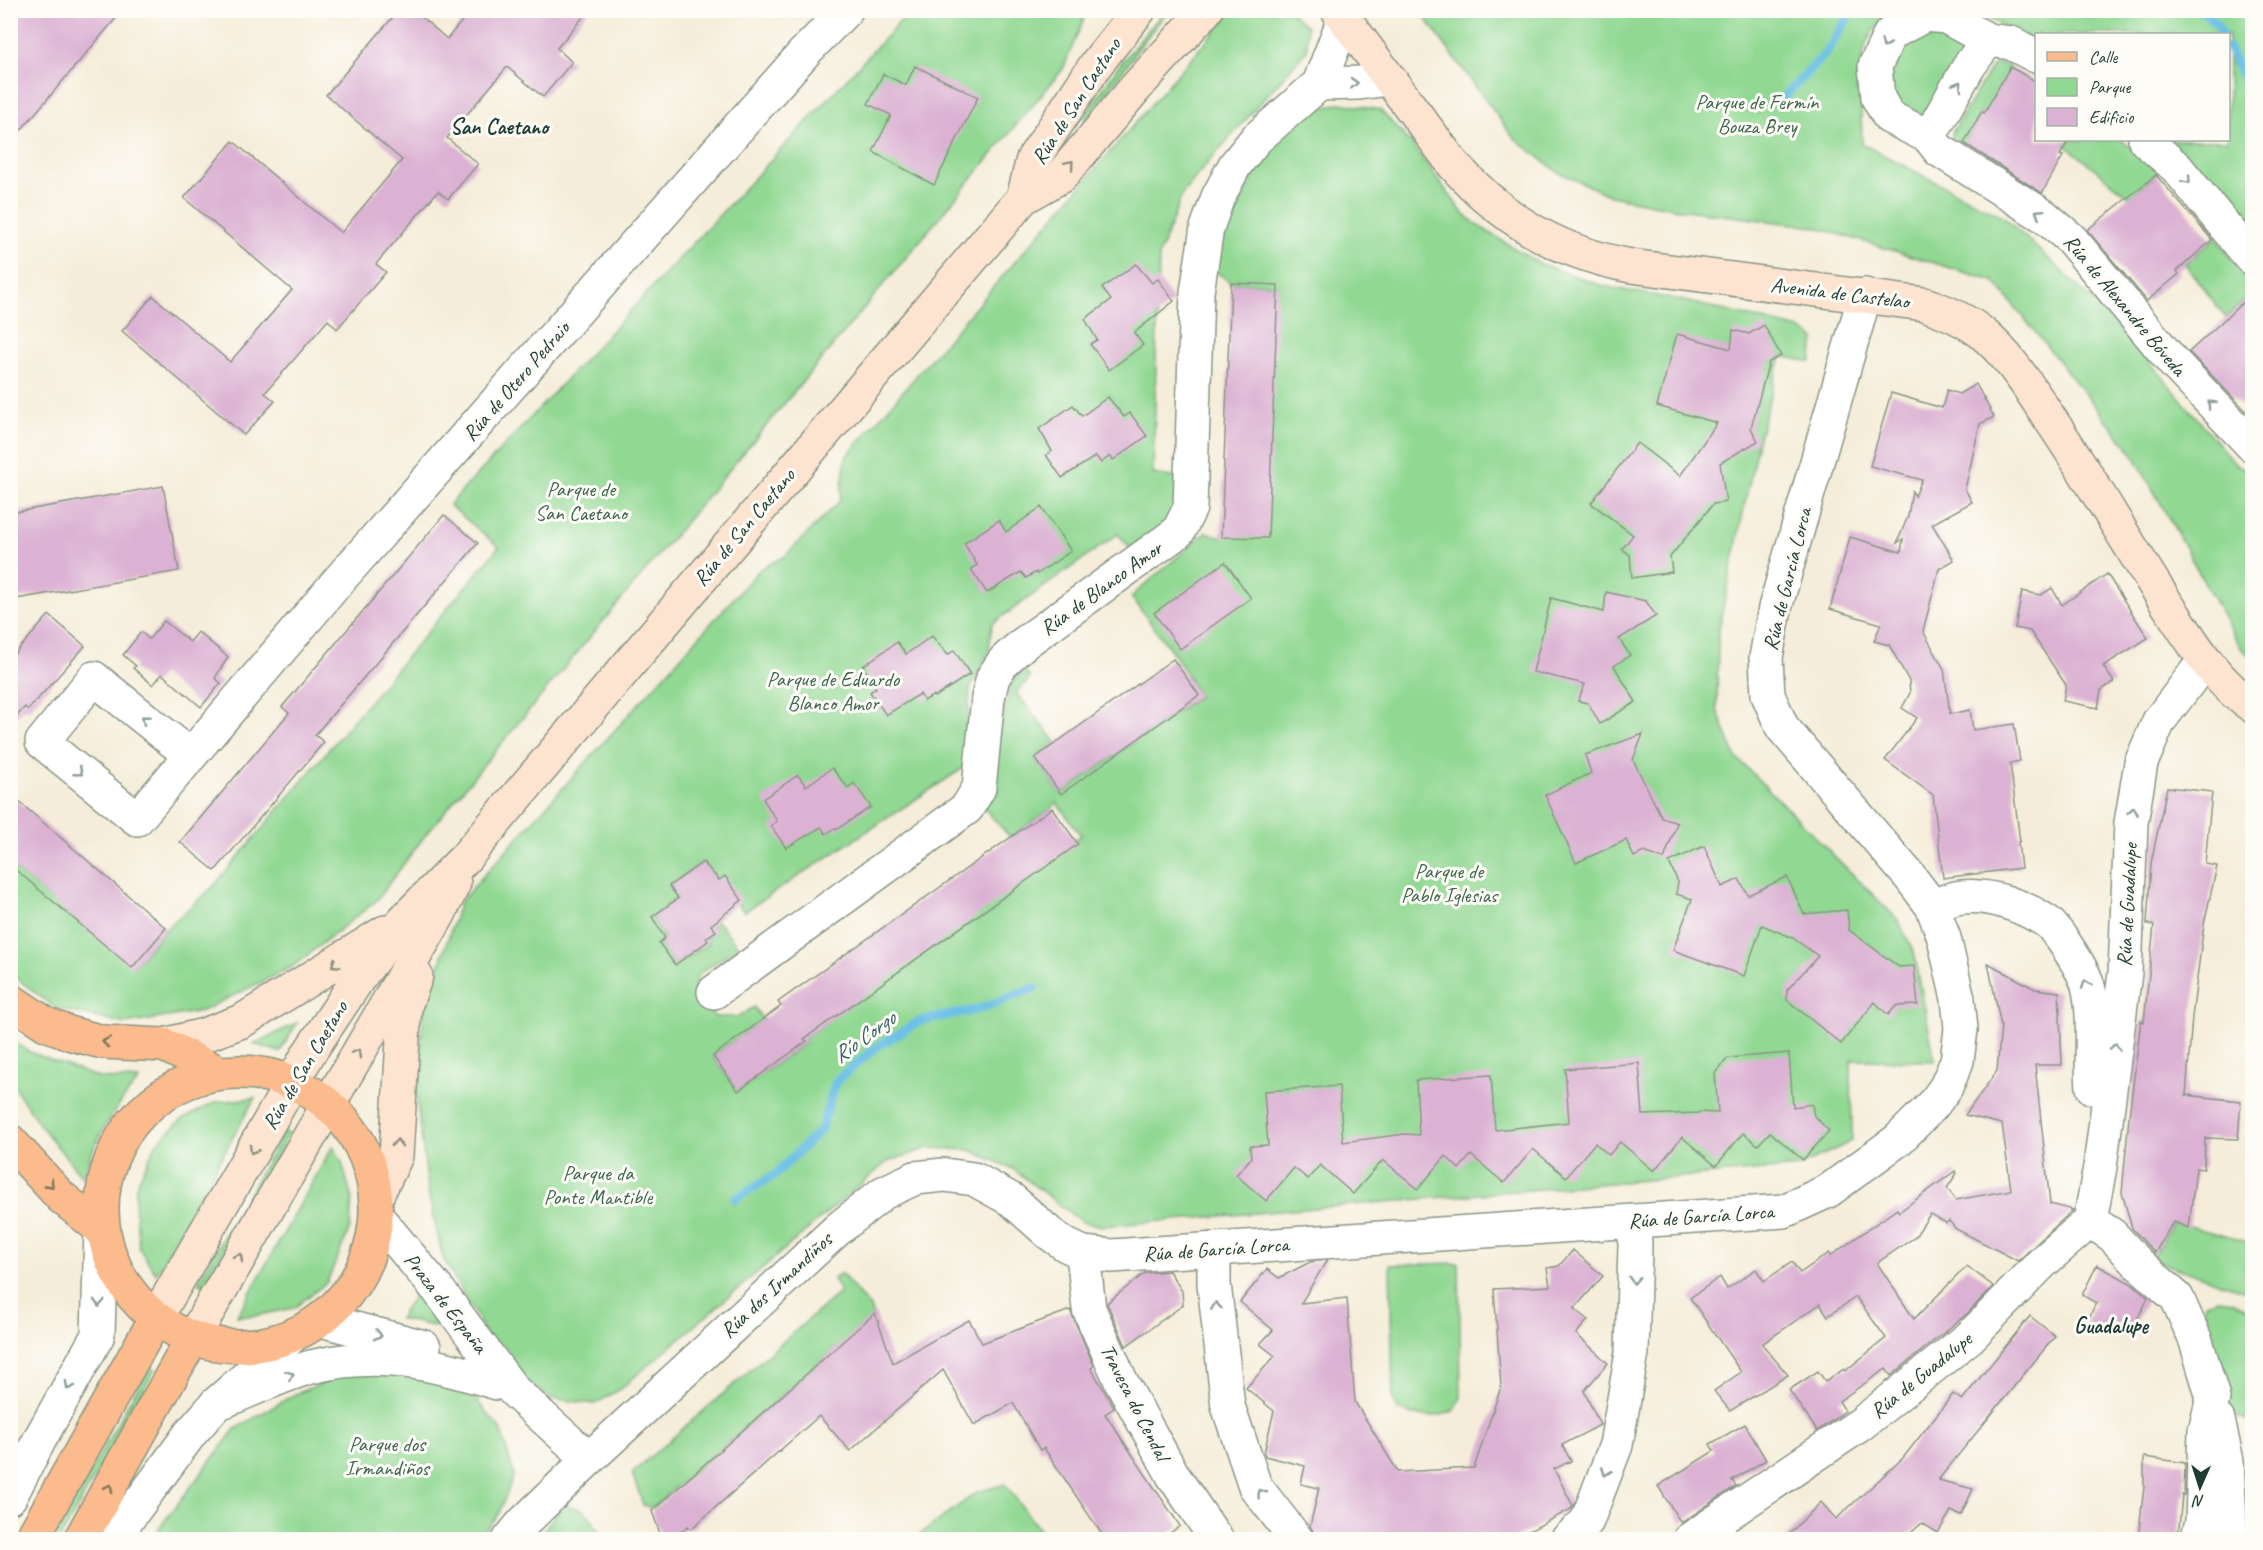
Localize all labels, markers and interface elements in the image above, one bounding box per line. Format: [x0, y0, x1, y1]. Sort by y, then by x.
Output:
street label: Rúa de San Caetano [1026, 32, 1127, 169]
legend [2035, 33, 2230, 141]
one-way arrow [1880, 38, 1892, 49]
text: Calle [2089, 46, 2118, 68]
one-way arrow [1349, 76, 1358, 89]
text: Parque [2089, 76, 2131, 98]
one-way arrow [1951, 81, 1963, 91]
park label: Parque de Fermín Bouza Brey [1695, 89, 1819, 139]
text: Edificio [2089, 106, 2135, 128]
district label: San Caetano [450, 113, 550, 141]
one-way arrow [1063, 160, 1074, 171]
one-way arrow [2180, 173, 2191, 184]
one-way arrow [2034, 210, 2045, 221]
street label: Rúa de Alexandre Bóveda [2058, 229, 2193, 382]
street label: Avenida de Castelao [1769, 272, 1913, 315]
street label: Rúa de Otero Pedraio [457, 314, 577, 446]
one-way arrow [2207, 400, 2218, 410]
street label: Rúa de San Caetano [687, 462, 802, 591]
park label: Parque de San Caetano [535, 476, 630, 526]
street label: Rúa de García Lorca [1757, 503, 1818, 653]
street label: Rúa de Blanco Amor [1035, 534, 1168, 641]
park label: Parque de Eduardo Blanco Amor [767, 666, 901, 716]
one-way arrow [141, 715, 152, 726]
one-way arrow [72, 764, 83, 775]
one-way arrow [2126, 806, 2139, 816]
street label: Rúa de Guadalupe [2111, 841, 2143, 967]
park label: Parque de Pablo Iglesias [1401, 858, 1499, 908]
one-way arrow [330, 956, 341, 967]
one-way arrow [2080, 979, 2093, 990]
street label: Rúa de San Caetano [256, 995, 354, 1134]
water label: Río Corgo [827, 1003, 903, 1069]
one-way arrow [101, 1036, 111, 1049]
one-way arrow [2109, 1042, 2121, 1051]
one-way arrow [350, 1049, 361, 1059]
one-way arrow [390, 1139, 403, 1148]
one-way arrow [249, 1144, 261, 1155]
park label: Parque da Ponte Mantible [544, 1160, 653, 1210]
one-way arrow [43, 1177, 54, 1188]
street label: Rúa de García Lorca [1627, 1198, 1777, 1234]
street label: Rúa dos Irmandiños [715, 1225, 839, 1343]
street label: Rúa de García Lorca [1142, 1231, 1292, 1267]
street label: Praza de España [399, 1247, 495, 1360]
one-way arrow [232, 1253, 243, 1263]
one-way arrow [1628, 1275, 1640, 1284]
one-way arrow [92, 1299, 105, 1308]
one-way arrow [1211, 1301, 1223, 1310]
district label: Guadalupe [2074, 1312, 2150, 1340]
street label: Rúa de Guadalupe [1865, 1325, 1979, 1424]
one-way arrow [373, 1327, 383, 1340]
street label: Travesa do Cendal [1095, 1340, 1177, 1467]
one-way arrow [284, 1370, 295, 1382]
one-way arrow [65, 1380, 76, 1390]
park label: Parque dos Irmandiños [345, 1431, 431, 1481]
north arrow [2170, 1457, 2230, 1517]
one-way arrow [1600, 1466, 1613, 1476]
one-way arrow [102, 1484, 113, 1495]
one-way arrow [1258, 1489, 1269, 1500]
text: N [2191, 1491, 2205, 1511]

